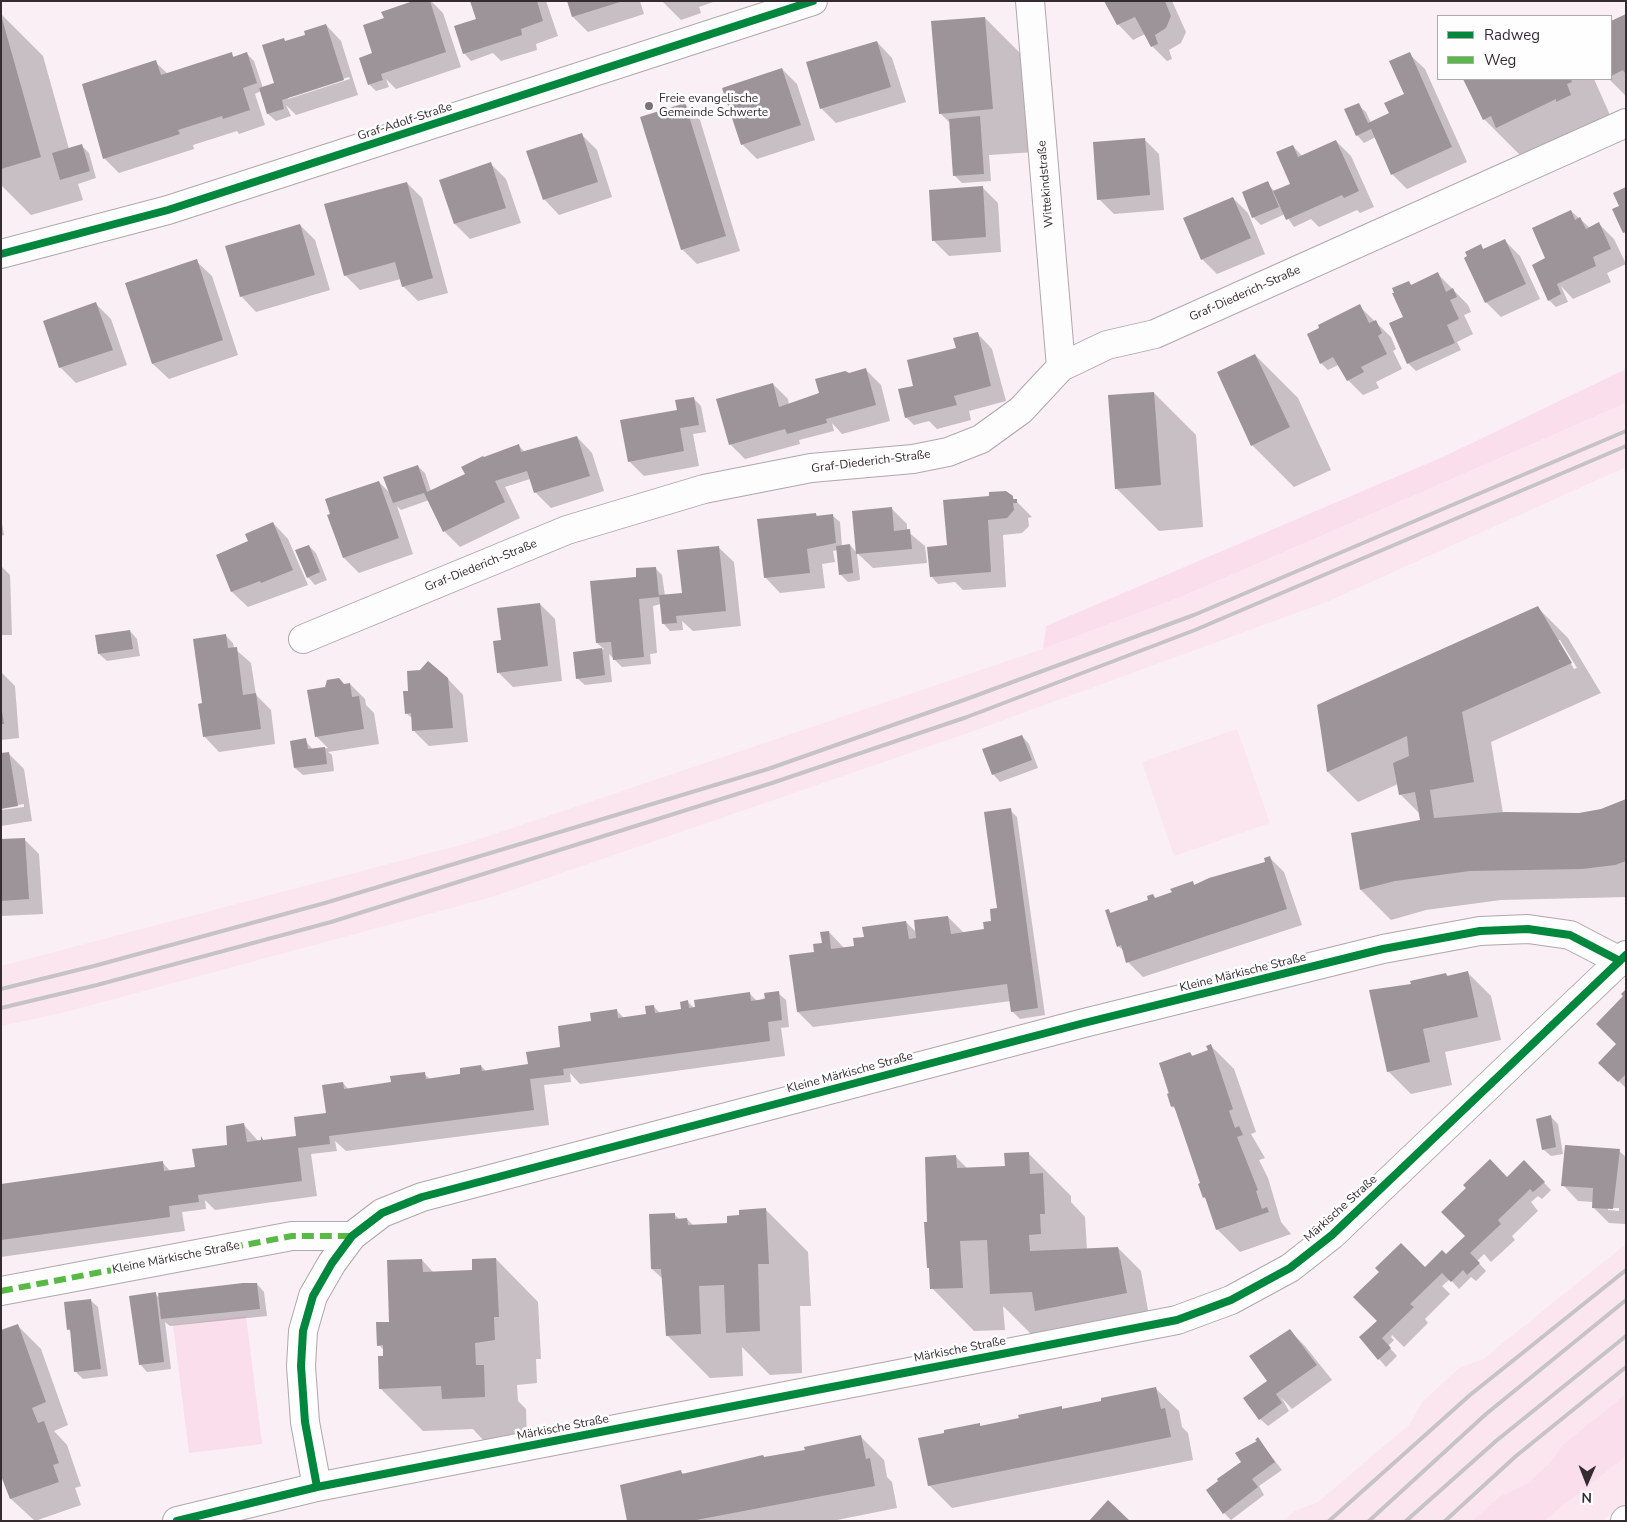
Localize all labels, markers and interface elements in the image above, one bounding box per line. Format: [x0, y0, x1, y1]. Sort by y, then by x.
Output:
legend [1437, 15, 1612, 80]
text: Radweg [1484, 25, 1540, 45]
text: Weg [1484, 50, 1516, 70]
place label: Freie evangelische Gemeinde Schwerte [659, 92, 768, 120]
street label: Graf-Adolf-Straße [356, 100, 454, 144]
marker: Freie evangelische Gemeinde Schwerte [643, 100, 655, 112]
street label: Wittekindstraße [1035, 140, 1057, 228]
street label: Graf-Diederich-Straße [1187, 263, 1303, 325]
street label: Graf-Diederich-Straße [811, 448, 931, 476]
street label: Graf-Diederich-Straße [423, 537, 539, 595]
street label: Kleine Märkische Straße [1178, 950, 1308, 996]
street label: Kleine Märkische Straße [786, 1049, 914, 1097]
street label: Märkische Straße [1302, 1172, 1380, 1246]
street label: Kleine Märkische Straße [111, 1239, 241, 1277]
street label: Märkische Straße [913, 1334, 1007, 1366]
street label: Märkische Straße [516, 1412, 610, 1444]
north arrow [1562, 1457, 1612, 1507]
text: N [1581, 1488, 1592, 1507]

